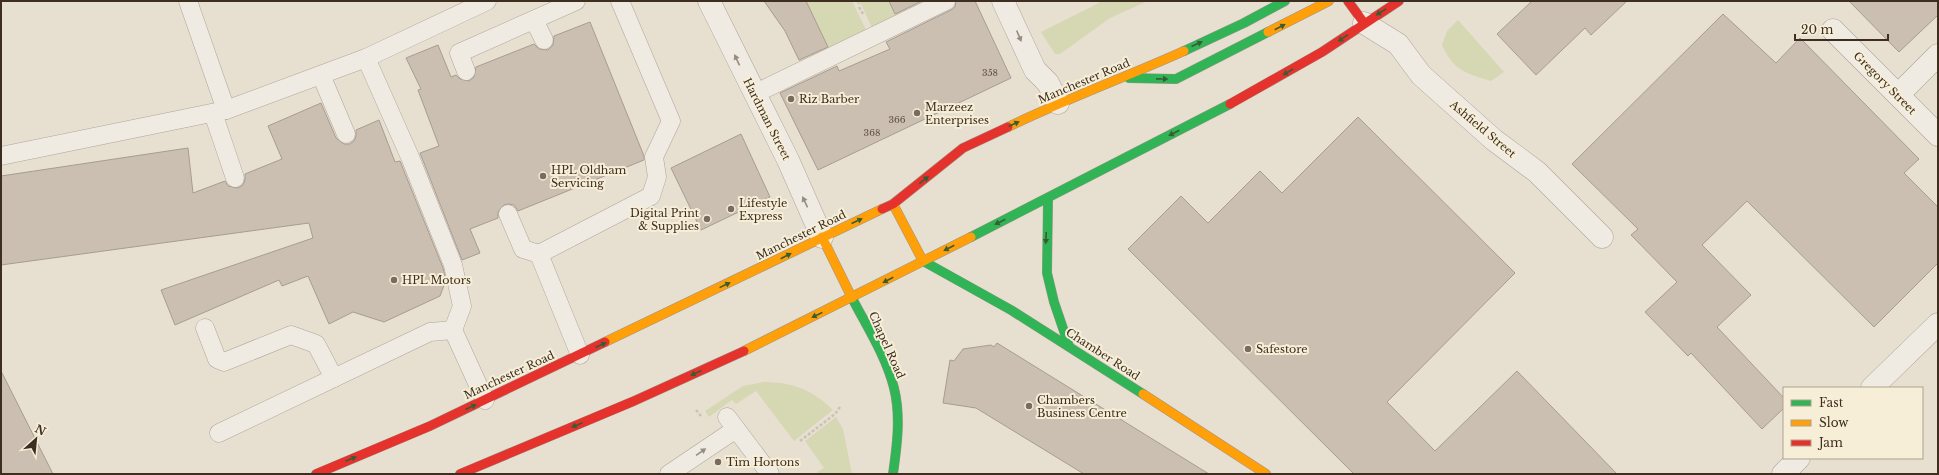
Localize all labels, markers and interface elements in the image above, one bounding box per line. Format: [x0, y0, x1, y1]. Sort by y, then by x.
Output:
one-way arrow [1376, 8, 1386, 16]
scale bar [1795, 16, 1888, 42]
text: 20 m [1801, 22, 1833, 37]
one-way arrow [1274, 23, 1286, 30]
one-way arrow [1017, 31, 1023, 43]
one-way arrow [1337, 34, 1348, 42]
one-way arrow [1192, 41, 1203, 47]
street label: Gregory Street [1851, 49, 1920, 118]
one-way arrow [734, 54, 740, 65]
street label: Manchester Road [1036, 55, 1132, 107]
house number: 358 [982, 67, 998, 78]
one-way arrow [1282, 68, 1294, 75]
street label: Hardman Street [740, 75, 794, 163]
one-way arrow [1156, 75, 1168, 82]
place label: Riz Barber [799, 92, 860, 106]
marker: Riz Barber [786, 94, 796, 104]
street label: Ashfield Street [1446, 97, 1519, 161]
place label: Marzeez Enterprises [925, 100, 989, 127]
marker: Marzeez Enterprises [912, 108, 922, 118]
house number: 366 [888, 114, 906, 125]
one-way arrow [1008, 121, 1020, 127]
house number: 368 [864, 127, 880, 138]
one-way arrow [1168, 130, 1179, 136]
place label: HPL Oldham Servicing [551, 163, 626, 190]
marker: HPL Oldham Servicing [538, 171, 548, 181]
one-way arrow [918, 175, 929, 184]
place label: Lifestyle Express [739, 196, 787, 223]
one-way arrow [802, 196, 808, 208]
marker: Lifestyle Express [726, 204, 736, 214]
place label: Digital Print & Supplies [630, 206, 700, 233]
street label: Manchester Road [754, 207, 849, 263]
marker: Digital Print & Supplies [702, 214, 712, 224]
one-way arrow [852, 218, 863, 224]
one-way arrow [995, 219, 1006, 225]
one-way arrow [1043, 232, 1050, 244]
one-way arrow [943, 245, 955, 251]
one-way arrow [780, 252, 791, 259]
place label: HPL Motors [402, 273, 471, 287]
marker: HPL Motors [389, 275, 399, 285]
one-way arrow [883, 276, 894, 283]
one-way arrow [720, 282, 731, 288]
street label: Chapel Road [866, 309, 908, 381]
one-way arrow [812, 312, 823, 318]
street label: Chamber Road [1063, 325, 1143, 383]
one-way arrow [595, 342, 606, 348]
place label: Safestore [1256, 342, 1308, 356]
marker: Safestore [1243, 344, 1253, 354]
street label: Manchester Road [462, 348, 557, 402]
one-way arrow [690, 370, 702, 376]
legend [1783, 387, 1923, 459]
place label: Chambers Business Centre [1037, 393, 1127, 420]
text: Fast [1819, 395, 1844, 410]
marker: Chambers Business Centre [1024, 401, 1034, 411]
one-way arrow [465, 404, 476, 410]
text: Slow [1819, 415, 1849, 430]
north arrow [16, 419, 56, 459]
text: N [33, 422, 49, 439]
one-way arrow [571, 422, 582, 428]
text: Jam [1817, 435, 1843, 450]
one-way arrow [696, 448, 707, 456]
place label: Tim Hortons [726, 455, 799, 469]
one-way arrow [346, 456, 357, 462]
marker: Tim Hortons [713, 457, 723, 467]

